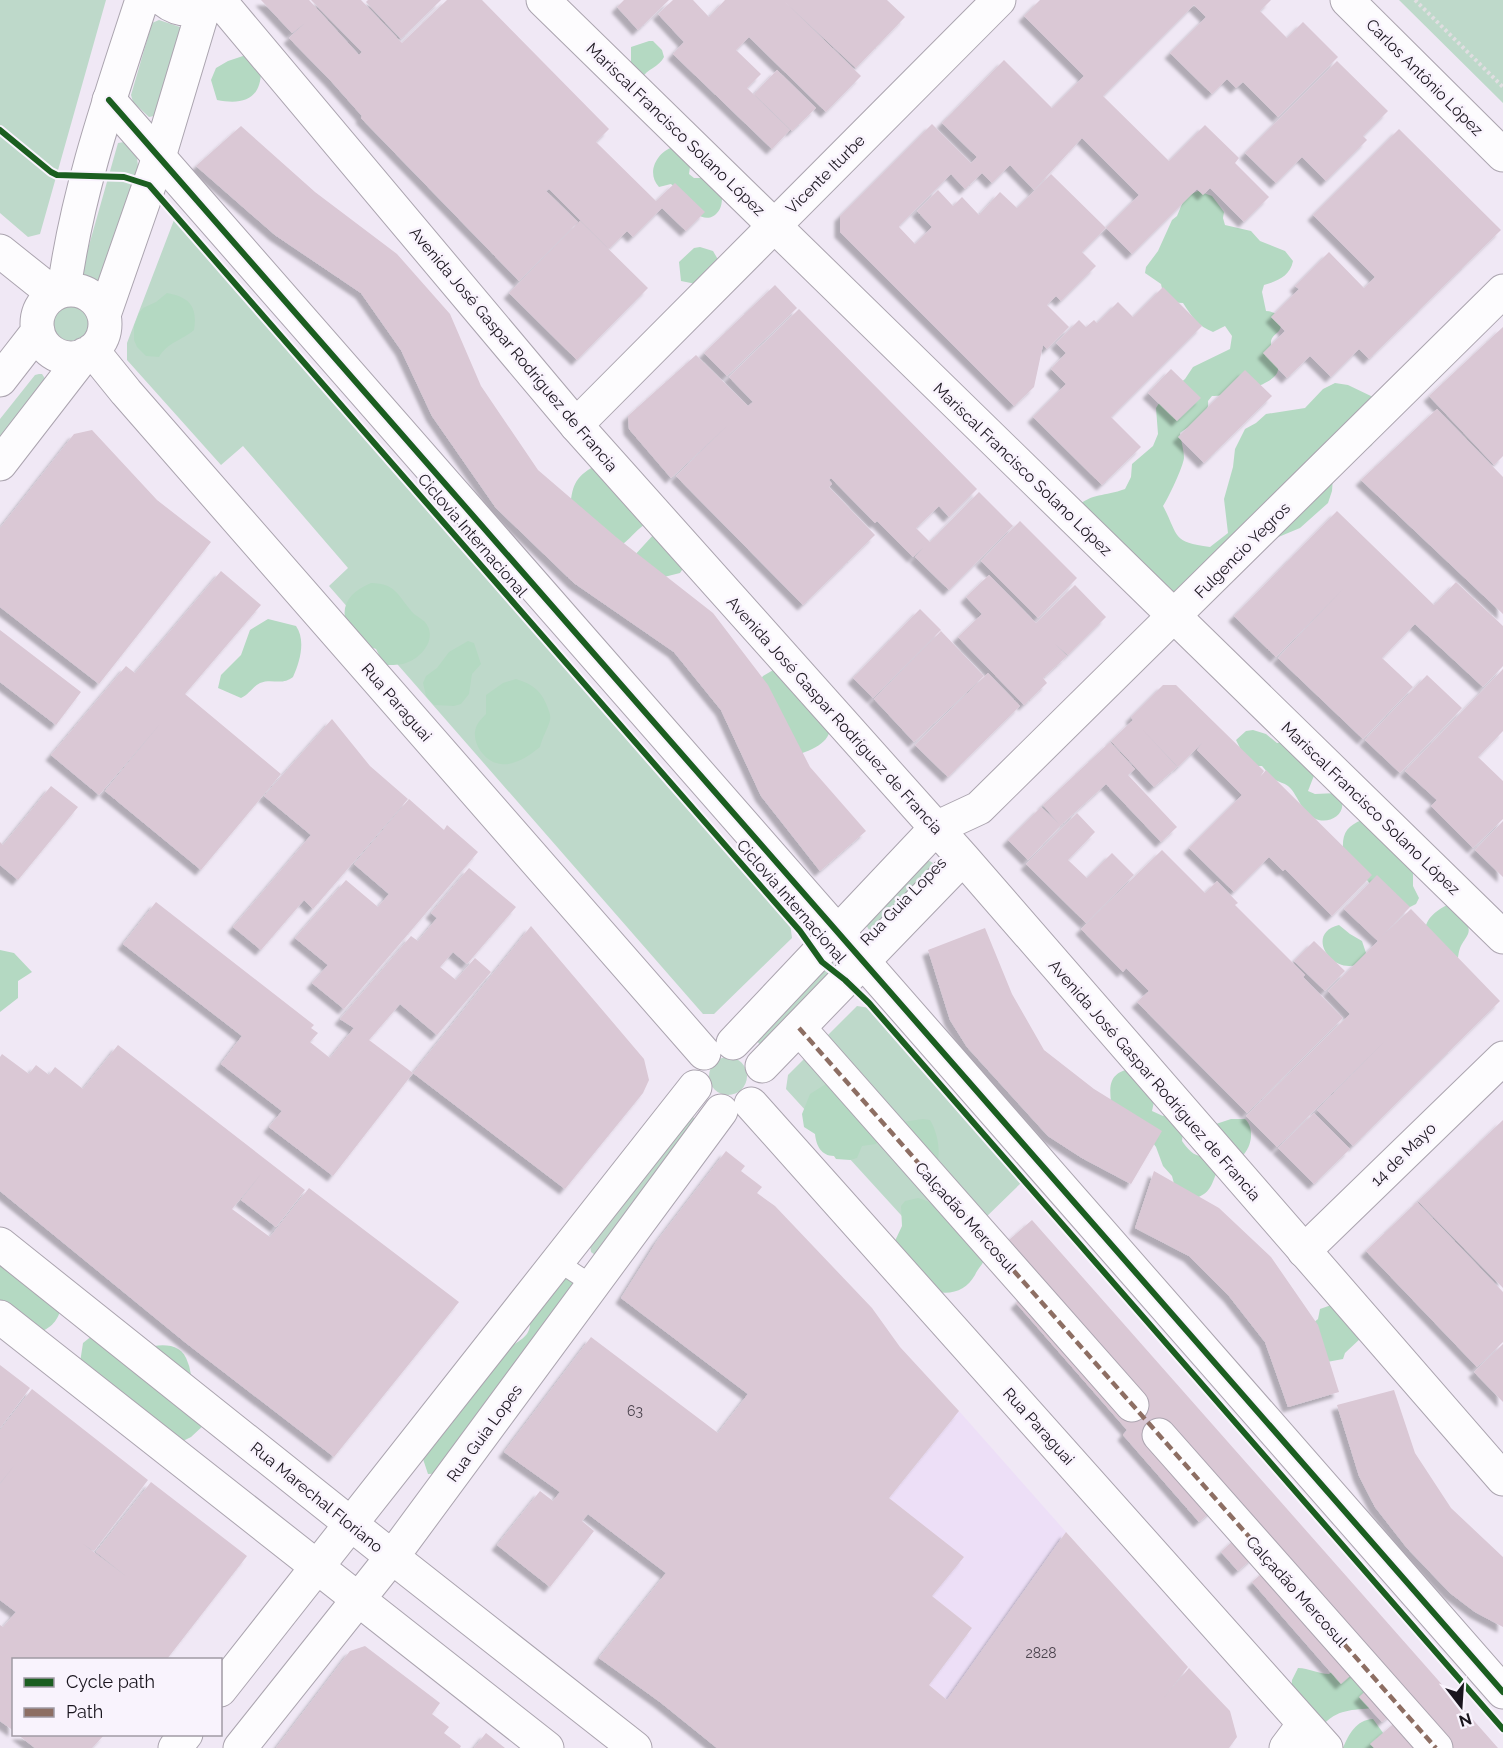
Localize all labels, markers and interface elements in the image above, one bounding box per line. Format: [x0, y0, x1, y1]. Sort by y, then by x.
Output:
street label: Carlos Antônio López [1362, 15, 1487, 140]
street label: Mariscal Francisco Solano López [583, 39, 769, 220]
street label: Vicente Iturbe [782, 131, 869, 218]
street label: Avenida José Gaspar Rodríguez de Francia [406, 223, 622, 475]
street label: Mariscal Francisco Solano López [930, 379, 1116, 560]
street label: Ciclovia Internacional [414, 470, 532, 601]
street label: Fulgencio Yegros [1191, 498, 1294, 602]
street label: Avenida José Gaspar Rodríguez de Francia [723, 593, 947, 838]
street label: Rua Paraguai [358, 659, 436, 745]
street label: Mariscal Francisco Solano López [1278, 718, 1464, 899]
street label: Ciclovia Internacional [733, 836, 851, 967]
street label: Rua Guia Lopes [856, 853, 951, 950]
street label: Avenida José Gaspar Rodríguez de Francia [1045, 956, 1265, 1205]
street label: 14 de Mayo [1367, 1119, 1440, 1190]
street label: Calçadão Mercosul [911, 1158, 1021, 1277]
street label: Rua Guia Lopes [443, 1381, 526, 1486]
street label: Rua Paraguai [999, 1384, 1078, 1469]
house number: 63 [627, 1403, 643, 1419]
street label: Rua Marechal Floriano [247, 1438, 387, 1557]
street label: Calçadão Mercosul [1242, 1532, 1352, 1651]
house number: 2828 [1025, 1645, 1057, 1661]
legend [12, 1658, 222, 1736]
text: Cycle path [66, 1671, 155, 1692]
north arrow [1431, 1676, 1491, 1736]
text: Path [66, 1701, 103, 1722]
text: N [1457, 1709, 1474, 1731]

